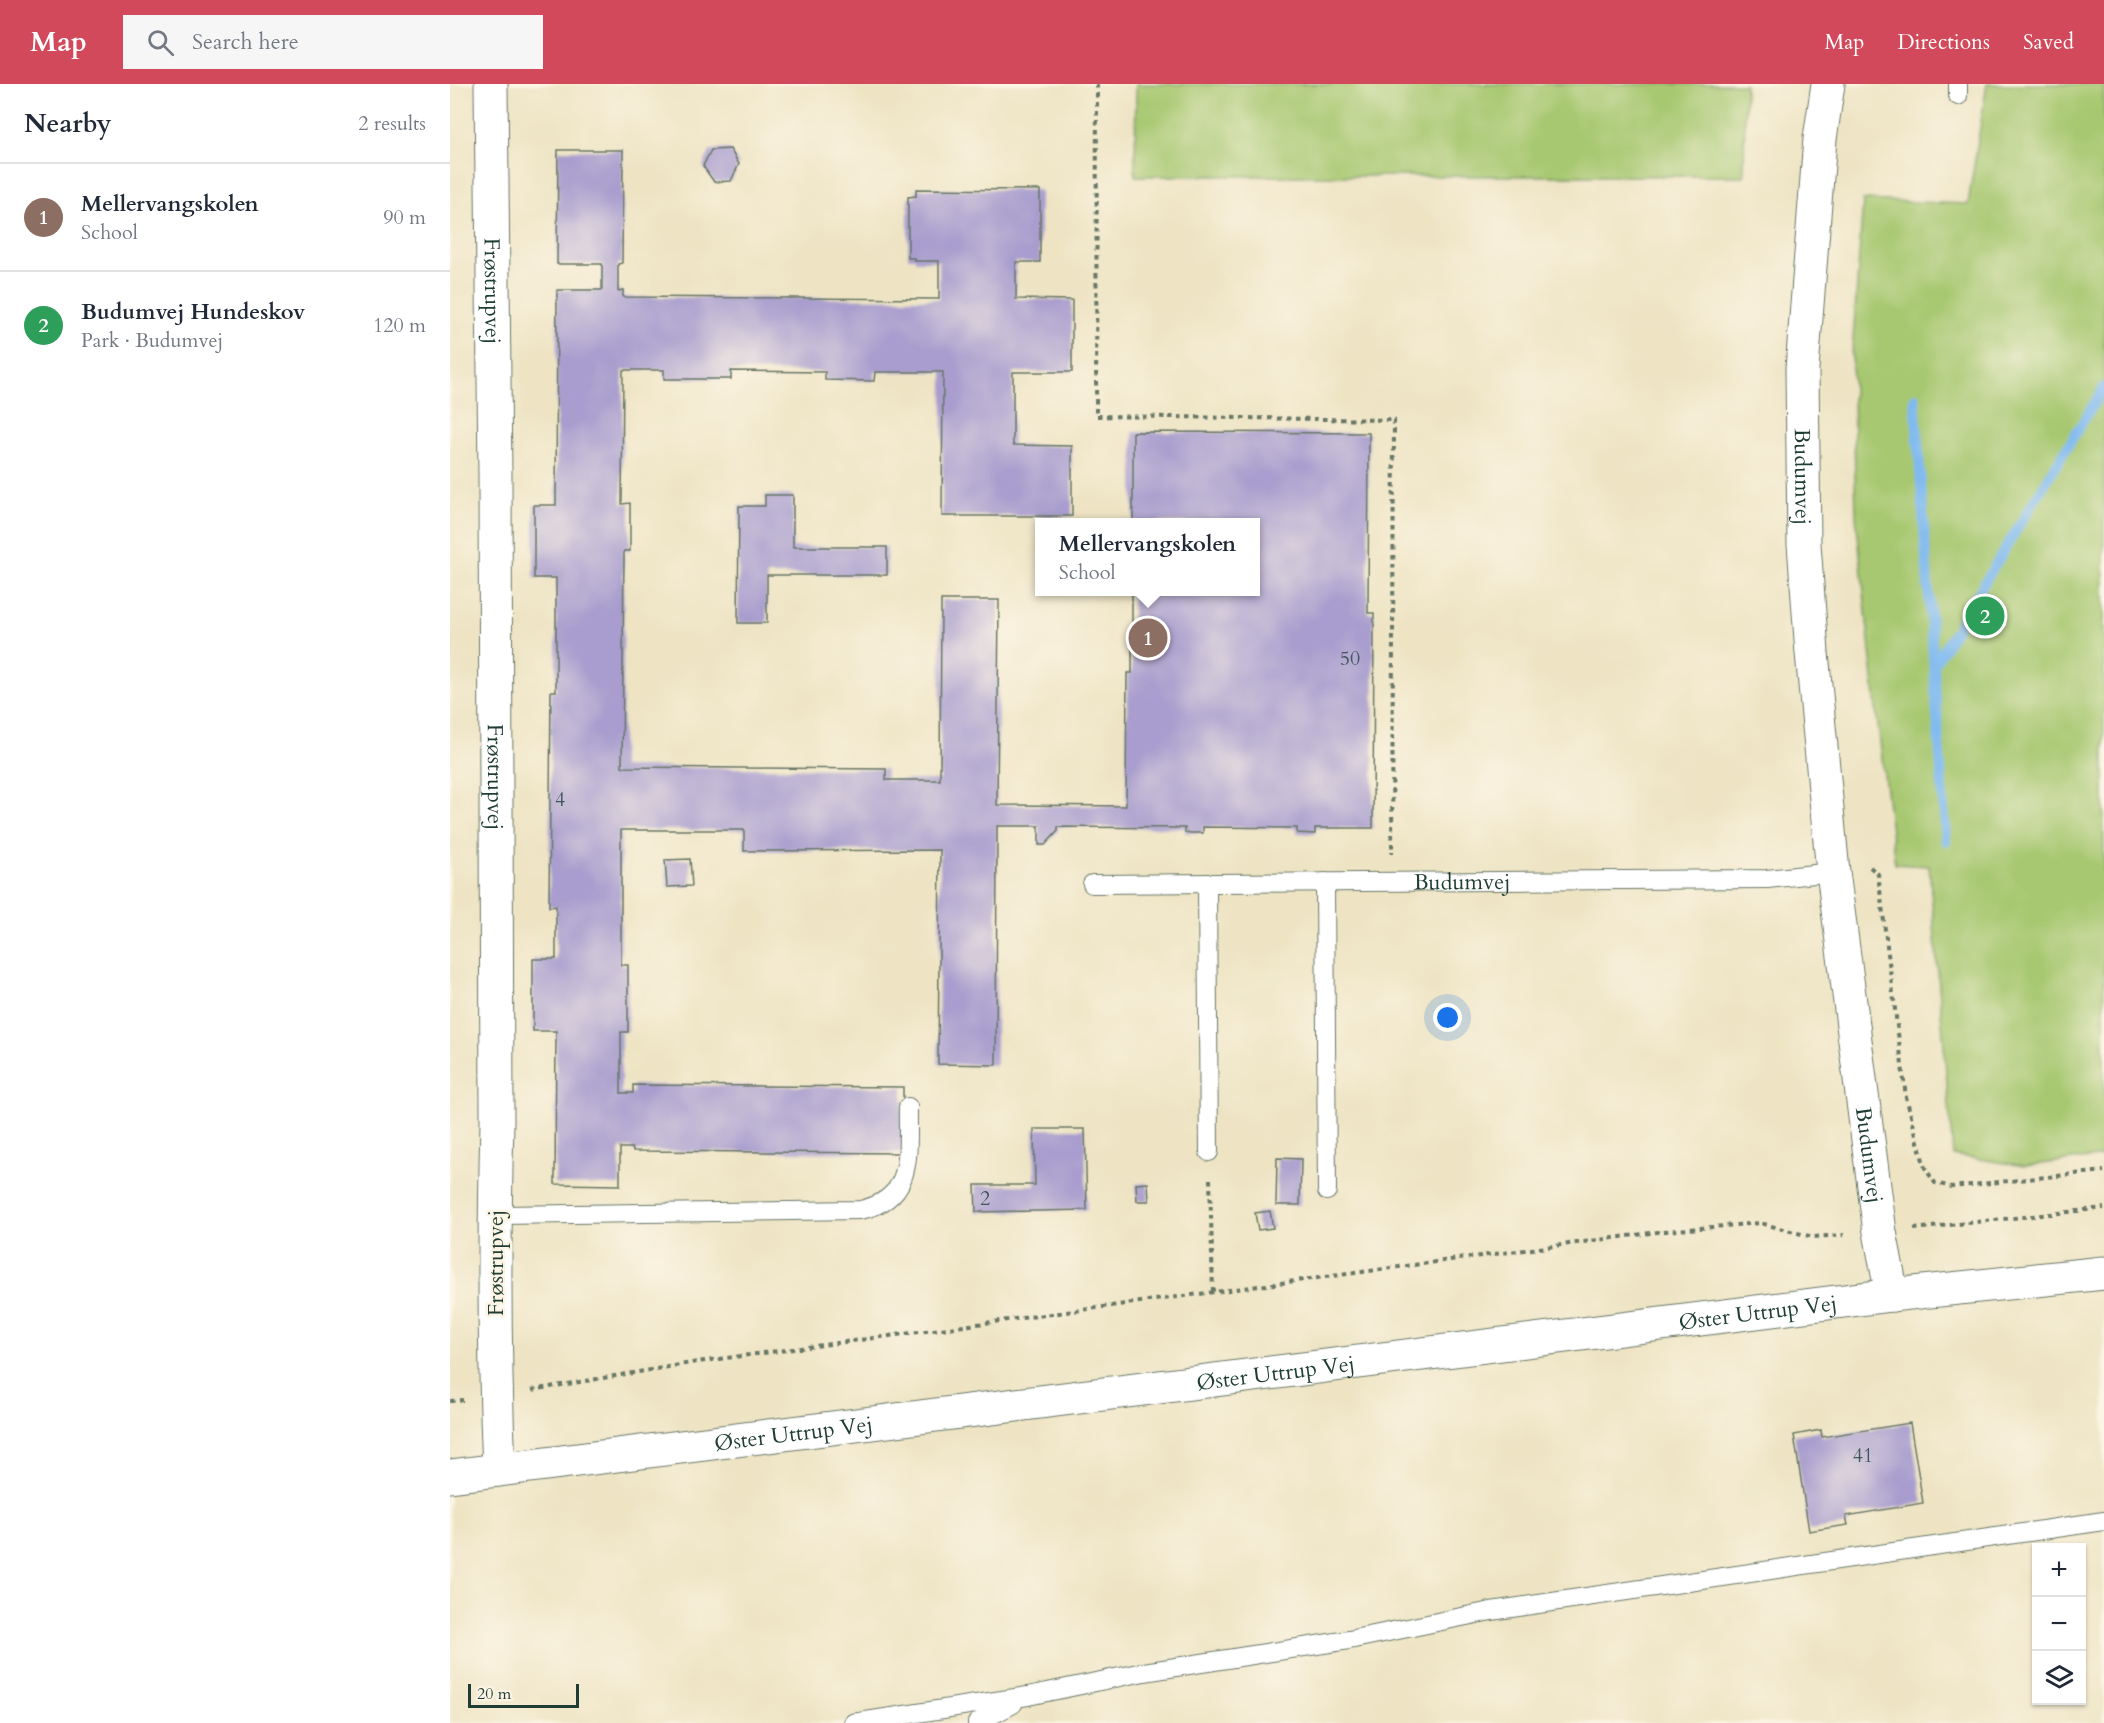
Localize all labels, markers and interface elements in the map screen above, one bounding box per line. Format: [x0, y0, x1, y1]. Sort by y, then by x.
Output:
search box [123, 15, 543, 69]
text: Map [30, 23, 87, 61]
icon: search [144, 26, 177, 59]
text: Search here [192, 27, 299, 57]
text: Map [1824, 28, 1864, 57]
text: Directions [1897, 28, 1990, 57]
text: Saved [2023, 28, 2074, 57]
text: Nearby [24, 106, 112, 141]
text: 2 results [358, 110, 426, 137]
text: Mellervangskolen [81, 189, 259, 219]
text: 1 [38, 204, 49, 231]
text: 90 m [383, 204, 426, 231]
text: School [81, 219, 138, 246]
street label: Frøstrupvej [477, 238, 508, 344]
text: Budumvej Hundeskov [81, 297, 305, 327]
text: 2 [38, 312, 49, 339]
text: 120 m [373, 312, 426, 339]
text: Park · Budumvej [81, 327, 223, 354]
street label: Budumvej [1787, 428, 1818, 525]
popup [1035, 518, 1260, 596]
text: Mellervangskolen [1059, 529, 1236, 559]
text: School [1059, 559, 1116, 586]
pin: 2 [1966, 594, 2005, 638]
pin: 1 [1128, 616, 1168, 660]
house number: 50 [1340, 645, 1360, 672]
street label: Frøstrupvej [480, 724, 510, 830]
house number: 4 [555, 786, 565, 813]
street label: Budumvej [1413, 867, 1510, 898]
your location [1433, 1003, 1462, 1032]
street label: Budumvej [1848, 1105, 1890, 1205]
house number: 2 [980, 1185, 990, 1212]
street label: Frøstrupvej [481, 1210, 511, 1316]
street label: Øster Uttrup Vej [1677, 1288, 1839, 1338]
street label: Øster Uttrup Vej [1195, 1349, 1357, 1398]
street label: Øster Uttrup Vej [713, 1409, 874, 1459]
house number: 41 [1853, 1442, 1873, 1469]
map controls [2032, 1543, 2086, 1705]
button: + [2032, 1543, 2086, 1597]
button: − [2032, 1597, 2086, 1651]
button: layers [2032, 1651, 2086, 1705]
scale bar [468, 1681, 579, 1708]
text: 20 m [477, 1683, 511, 1705]

